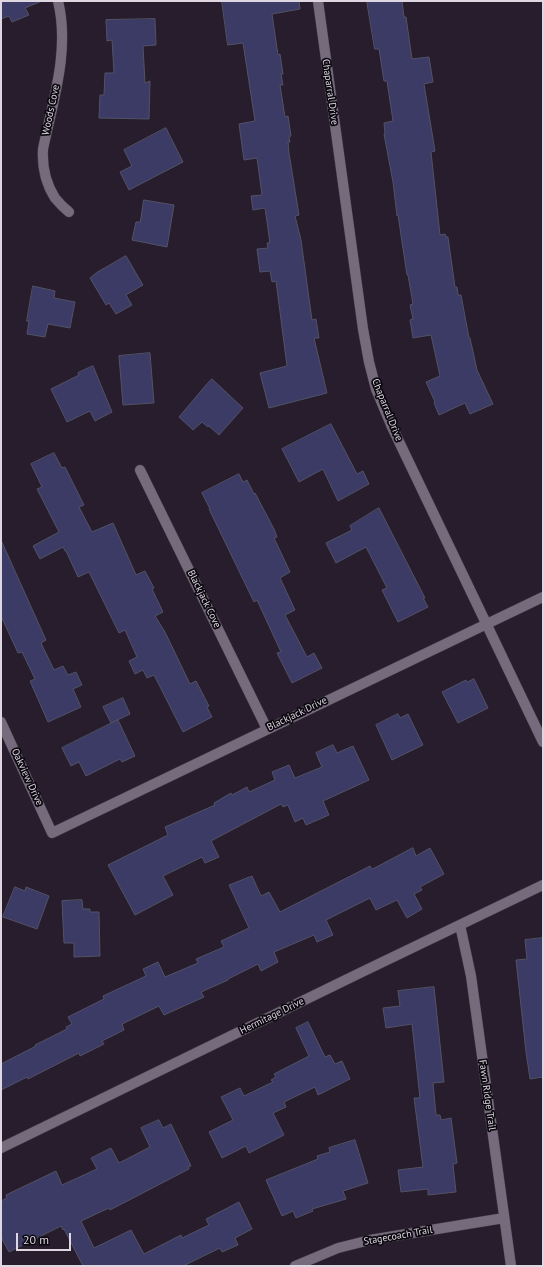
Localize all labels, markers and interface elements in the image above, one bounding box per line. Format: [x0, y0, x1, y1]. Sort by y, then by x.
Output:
street label: Chaparral Drive [319, 58, 341, 126]
street label: Woods Cove [40, 84, 62, 136]
street label: Chaparral Drive [369, 377, 405, 443]
street label: Blackjack Cove [185, 568, 223, 630]
street label: Blackjack Drive [265, 694, 329, 734]
street label: Oakview Drive [9, 747, 45, 807]
street label: Hermitage Drive [238, 995, 306, 1037]
street label: Fawn Ridge Trail [476, 1059, 498, 1131]
street label: Stagecoach Trail [363, 1224, 433, 1248]
scale bar [18, 1225, 73, 1251]
text: 20 m [23, 1232, 49, 1247]

